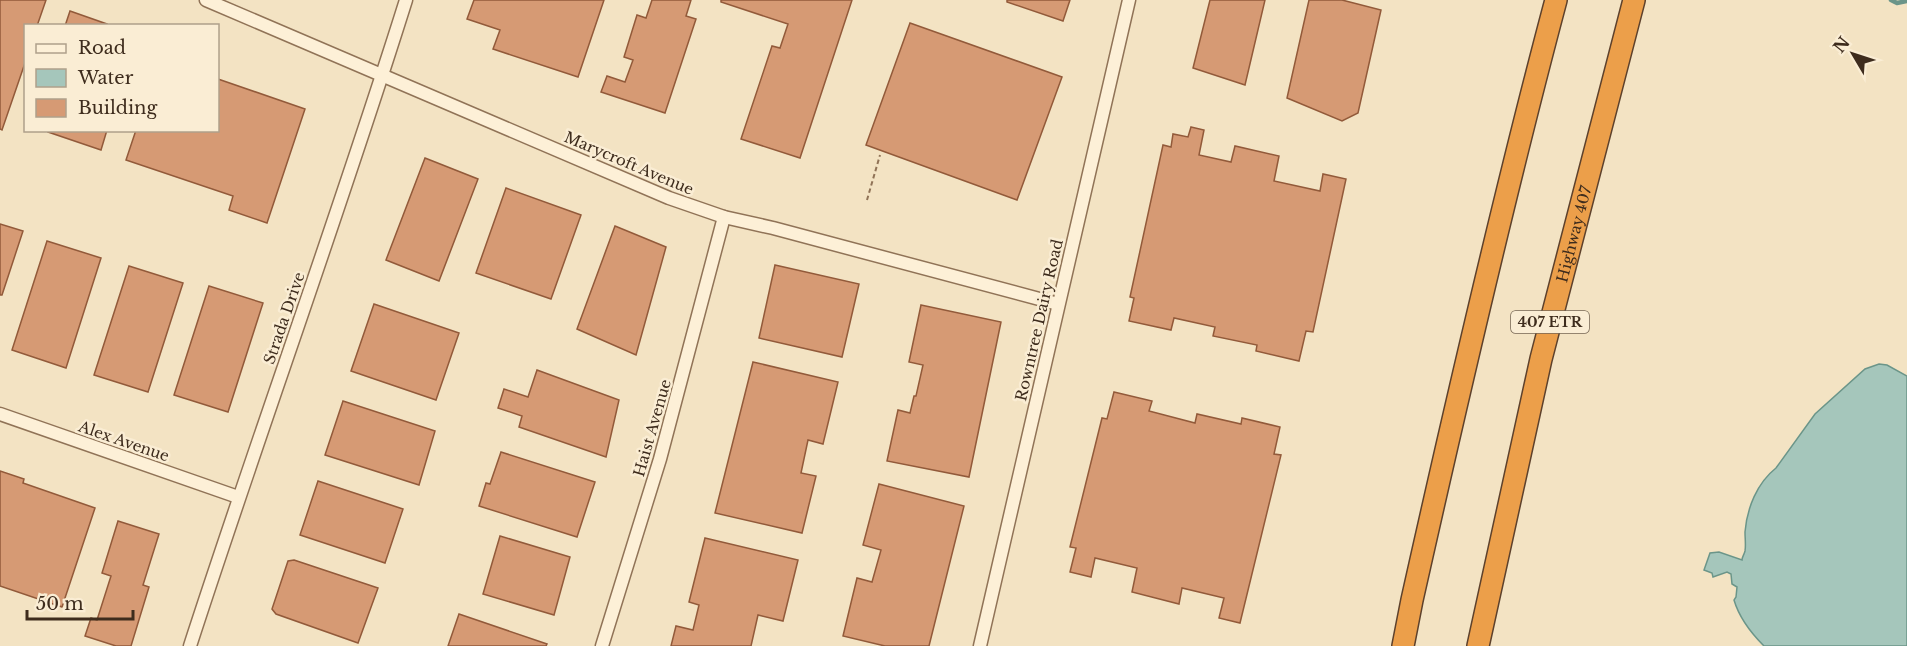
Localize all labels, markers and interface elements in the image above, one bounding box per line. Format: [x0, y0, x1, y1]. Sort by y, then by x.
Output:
legend [24, 24, 219, 132]
north arrow [1823, 24, 1883, 84]
text: N [1829, 32, 1854, 57]
text: Road [78, 37, 126, 59]
text: Water [77, 67, 134, 89]
text: Building [78, 97, 157, 119]
street label: Marycroft Avenue [561, 127, 697, 199]
street label: Highway 407 [1552, 183, 1595, 284]
street label: Rowntree Dairy Road [1011, 237, 1067, 403]
street label: Strada Drive [259, 269, 309, 367]
road number: 407 ETR [1511, 311, 1589, 333]
street label: Haist Avenue [629, 377, 675, 479]
street label: Alex Avenue [75, 416, 172, 465]
scale bar [27, 583, 134, 621]
text: 50 m [36, 593, 84, 615]

